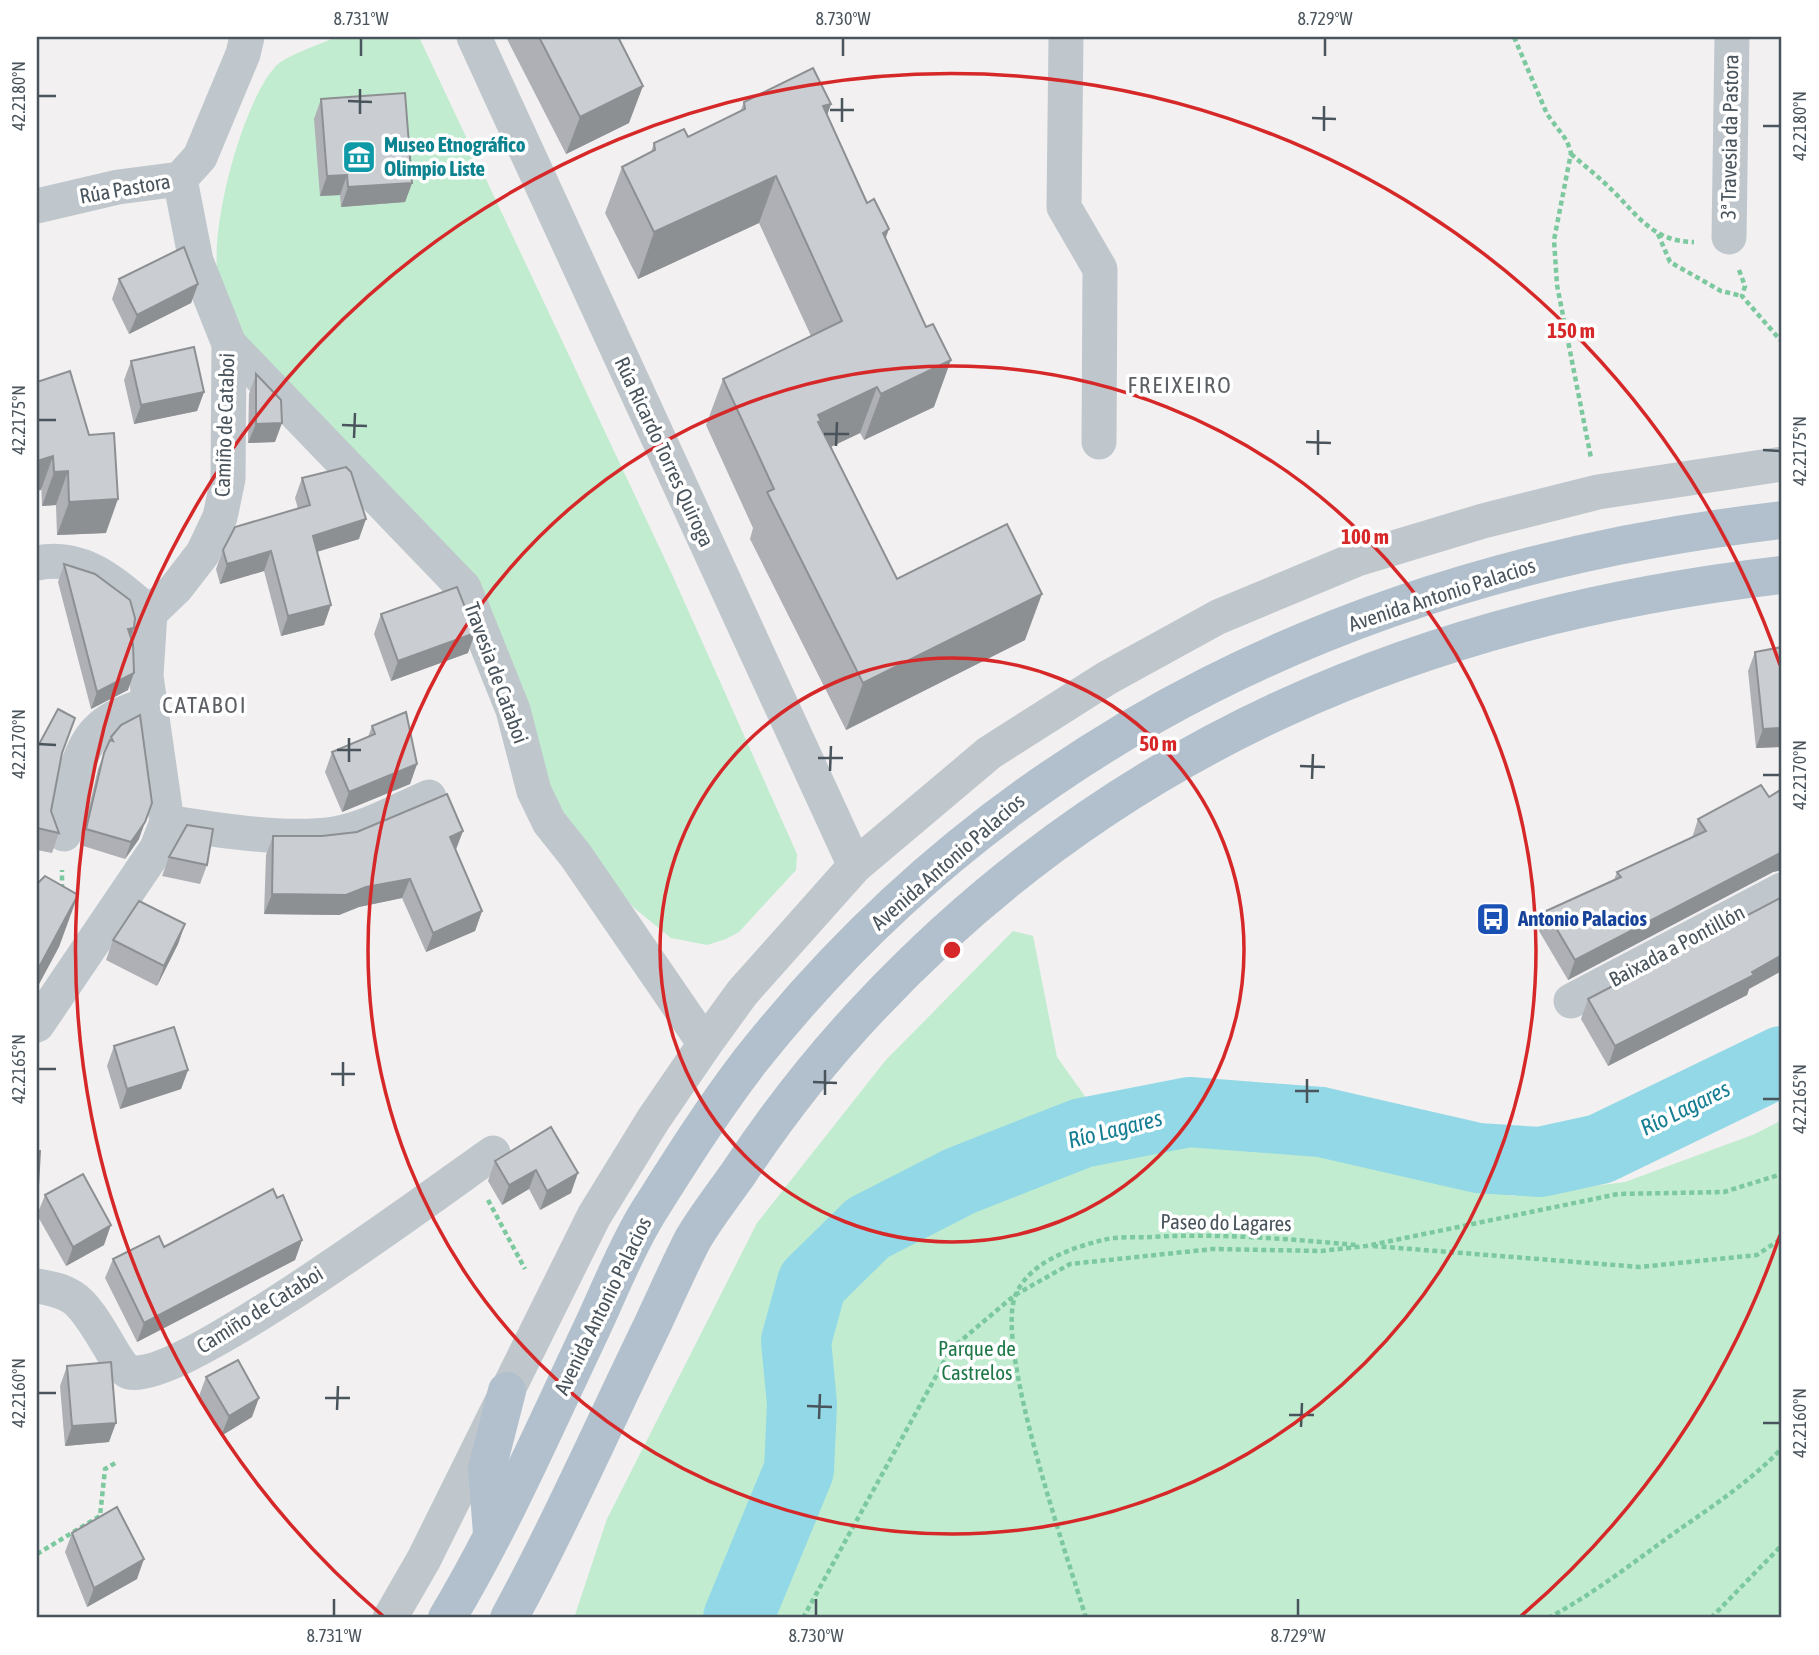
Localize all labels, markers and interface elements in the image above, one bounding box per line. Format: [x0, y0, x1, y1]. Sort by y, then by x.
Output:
text: 8.731°W [333, 8, 389, 29]
text: 8.730°W [815, 8, 871, 29]
text: 8.729°W [1297, 8, 1353, 29]
street label: 3ª Travesia da Pastora [1716, 54, 1742, 220]
text: 42.2180°N [8, 61, 29, 131]
text: 42.2180°N [1789, 91, 1810, 161]
place label: Museo Etnográfico Olimpio Liste [384, 132, 526, 180]
museum icon: Museo Etnográfico Olimpio Liste [340, 138, 378, 176]
street label: Rúa Pastora [78, 168, 172, 208]
text: 150 m [1547, 318, 1595, 342]
street label: Camiño de Cataboi [209, 353, 239, 497]
street label: Rúa Ricardo Torres Quiroga [610, 353, 719, 550]
district label: FREIXEIRO [1127, 372, 1233, 398]
text: 42.2175°N [8, 385, 29, 455]
text: 42.2175°N [1789, 416, 1810, 486]
text: 100 m [1341, 524, 1389, 548]
street label: Avenida Antonio Palacios [1345, 553, 1538, 636]
street label: Travesia de Cataboi [460, 599, 534, 746]
district label: CATABOI [162, 692, 248, 718]
text: 42.2170°N [8, 709, 29, 779]
text: 50 m [1139, 731, 1177, 755]
text: 42.2170°N [1789, 740, 1810, 810]
street label: Avenida Antonio Palacios [866, 788, 1029, 934]
street label: Baixada a Pontillón [1605, 899, 1748, 991]
bus stop icon: Antonio Palacios [1474, 900, 1512, 938]
place label: Antonio Palacios [1517, 906, 1647, 930]
centre of rings [940, 938, 964, 962]
text: 42.2165°N [8, 1034, 29, 1104]
text: 42.2165°N [1789, 1064, 1810, 1134]
water label: Río Lagares [1636, 1075, 1734, 1141]
water label: Río Lagares [1065, 1105, 1165, 1153]
street label: Paseo do Lagares [1160, 1209, 1292, 1235]
street label: Avenida Antonio Palacios [549, 1213, 656, 1398]
street label: Camiño de Cataboi [192, 1261, 327, 1358]
park label: Parque de Castrelos [938, 1336, 1016, 1384]
text: 42.2160°N [8, 1358, 29, 1428]
text: 42.2160°N [1789, 1388, 1810, 1458]
text: 8.731°W [306, 1625, 362, 1646]
text: 8.730°W [788, 1625, 844, 1646]
text: 8.729°W [1270, 1625, 1326, 1646]

